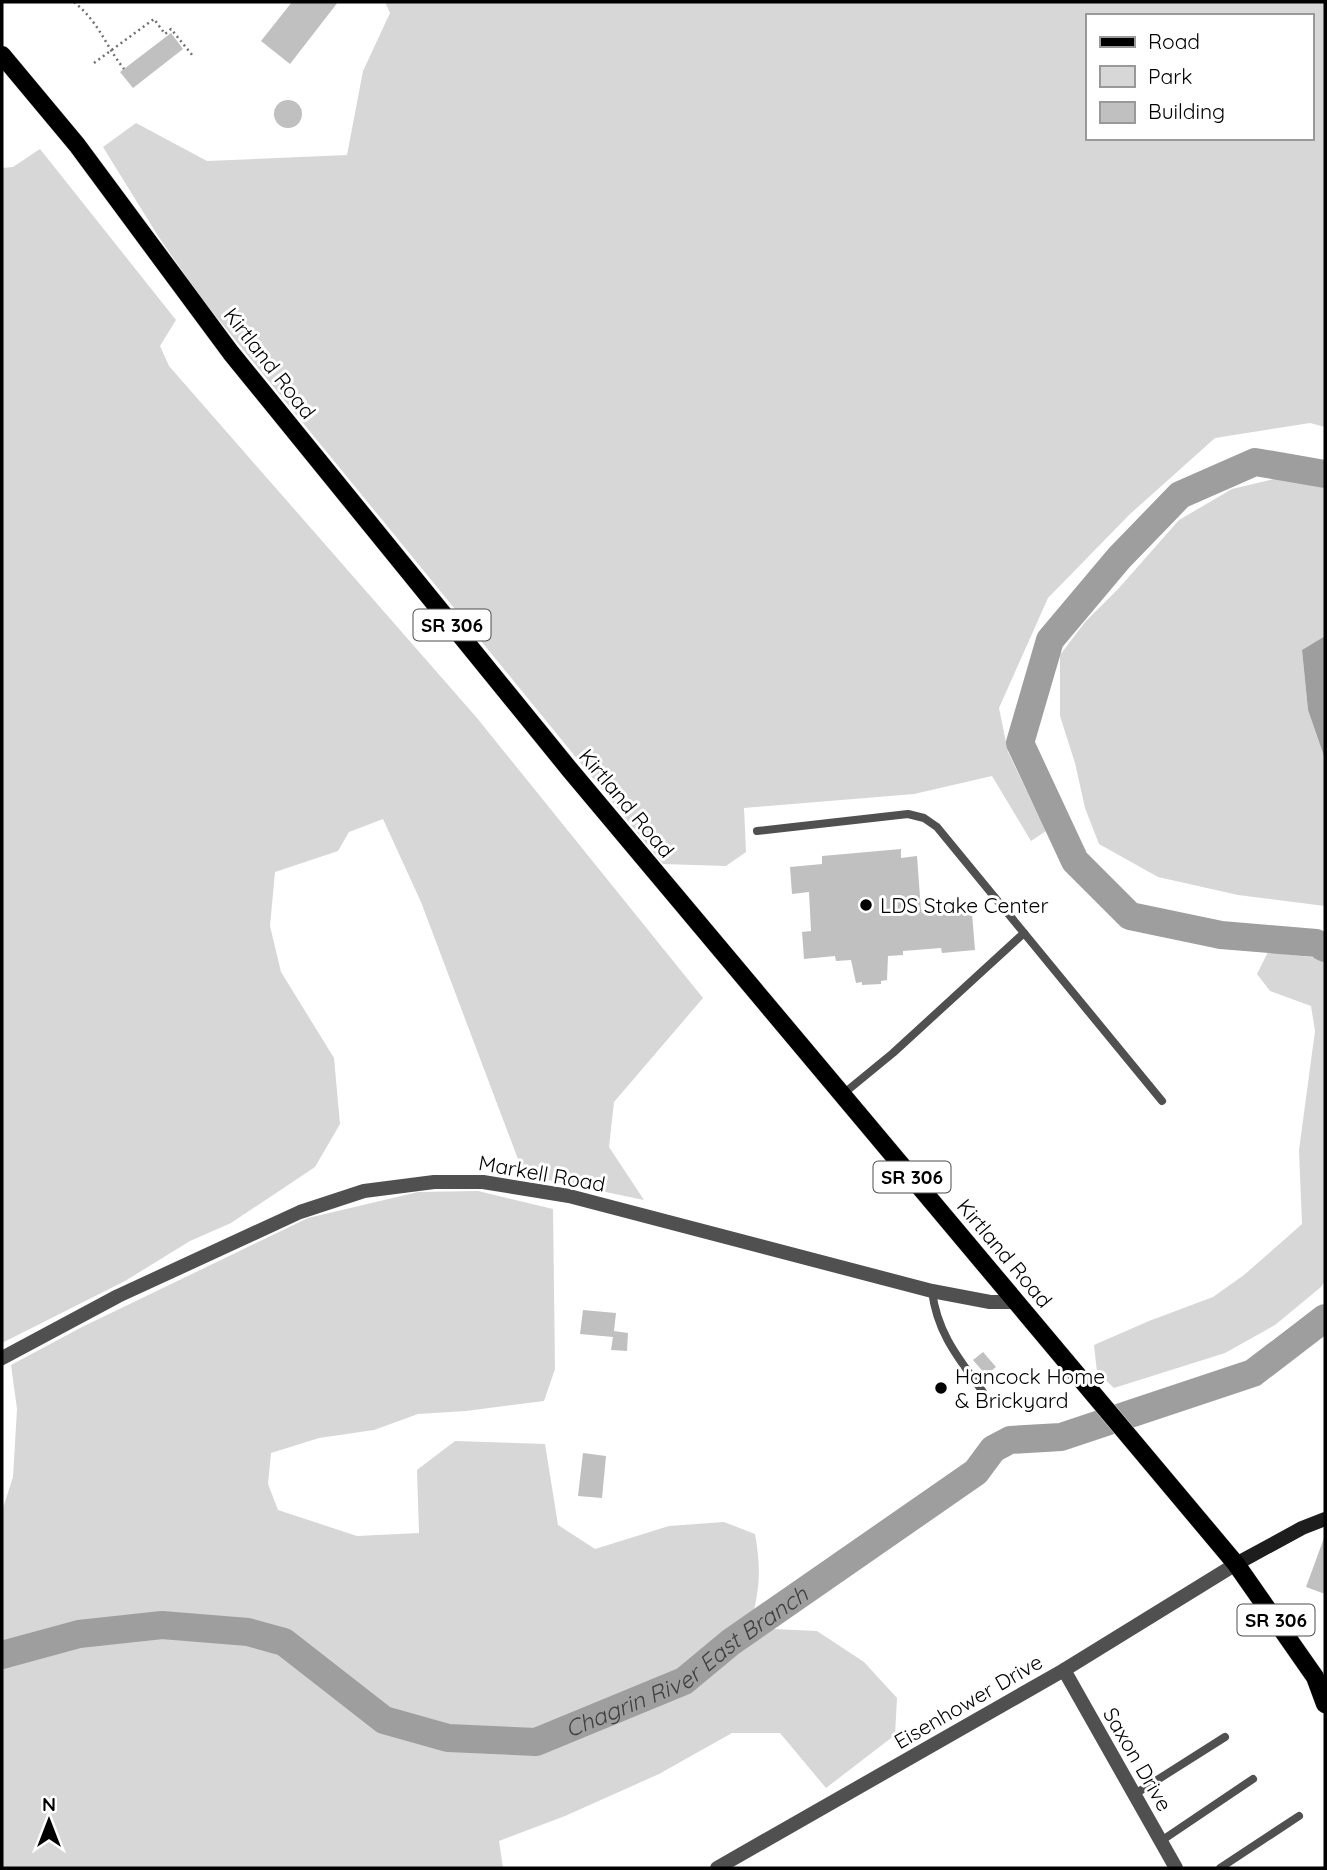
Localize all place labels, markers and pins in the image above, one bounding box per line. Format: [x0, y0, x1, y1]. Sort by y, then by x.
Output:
place label: LDS Stake Center [880, 892, 1049, 918]
marker: LDS Stake Center [858, 897, 874, 913]
place label: Hancock Home & Brickyard [955, 1363, 1105, 1413]
marker: Hancock Home & Brickyard [933, 1380, 949, 1396]

